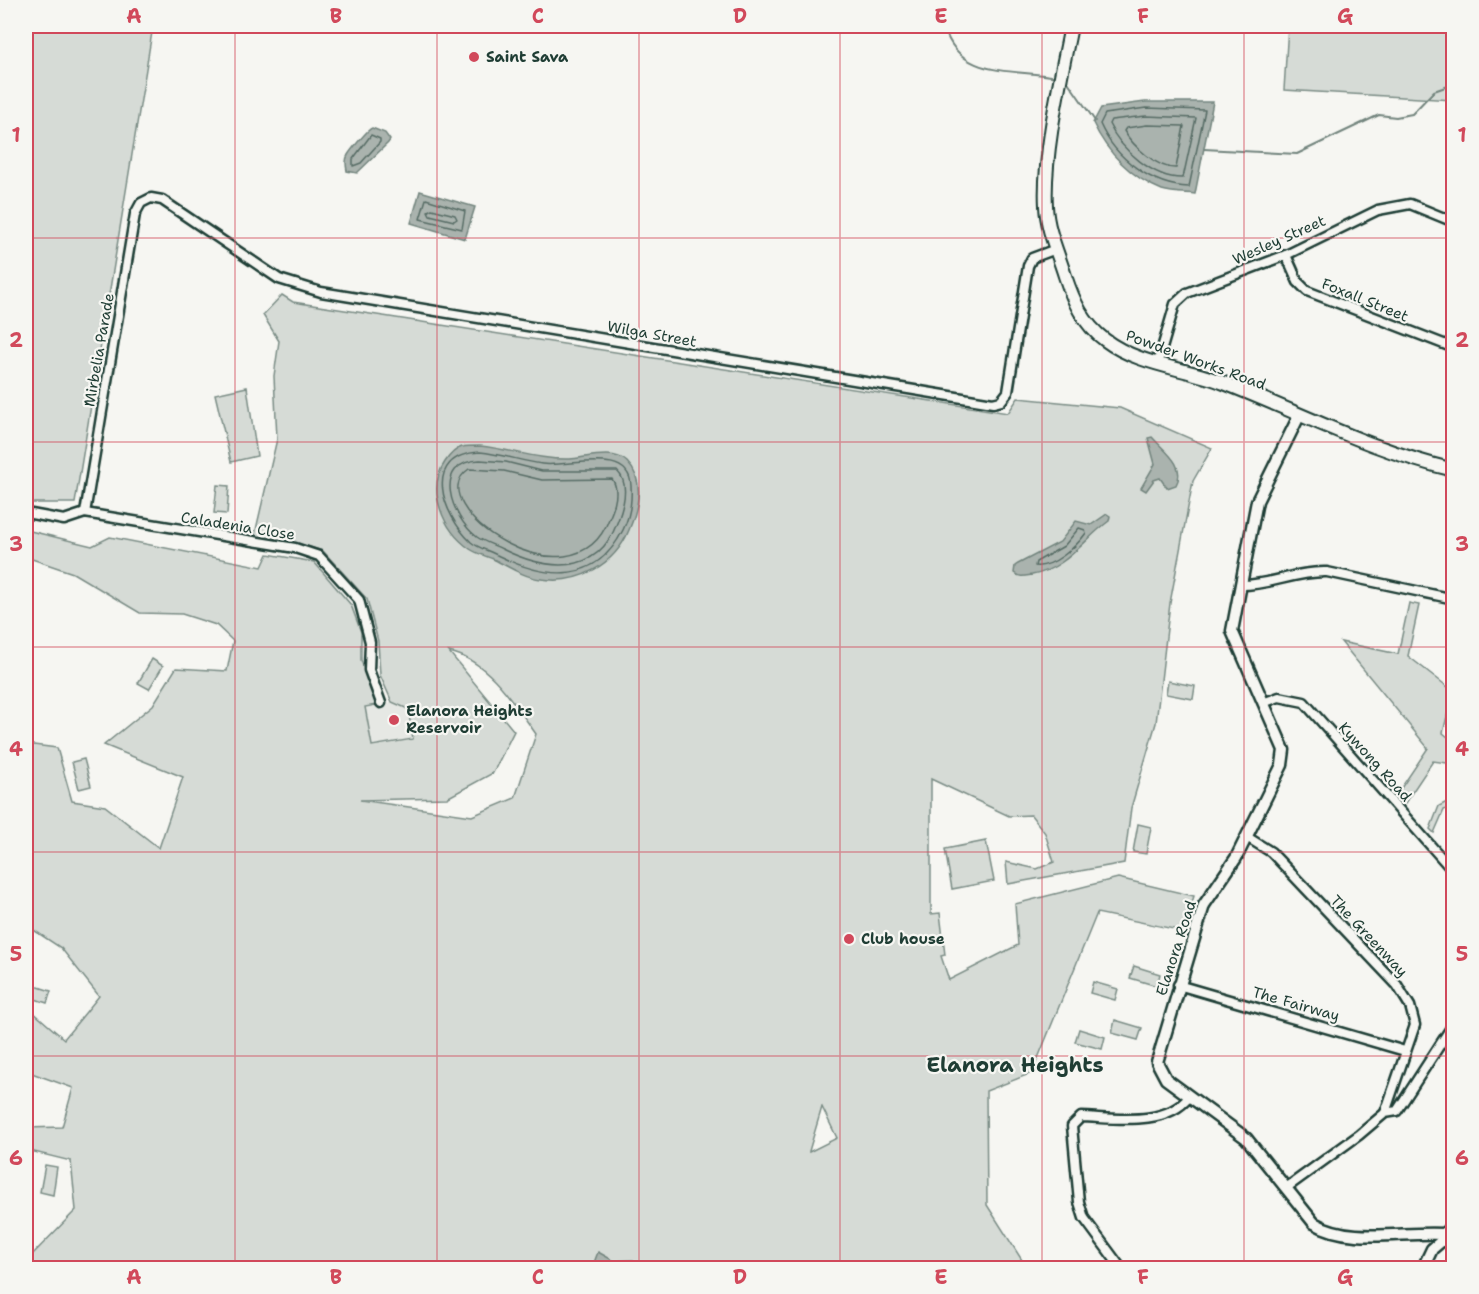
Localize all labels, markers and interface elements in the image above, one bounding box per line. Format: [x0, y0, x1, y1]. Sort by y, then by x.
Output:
text: A [126, 3, 142, 29]
text: B [330, 3, 342, 29]
text: C [532, 3, 544, 29]
text: D [733, 3, 747, 29]
text: E [934, 3, 948, 29]
text: F [1137, 3, 1149, 29]
text: G [1337, 3, 1353, 29]
place label: Saint Sava [486, 47, 569, 67]
marker: Saint Sava [467, 50, 481, 64]
text: 1 [11, 122, 21, 148]
text: 1 [1457, 122, 1467, 148]
street label: Wesley Street [1229, 211, 1329, 269]
street label: Foxall Street [1319, 273, 1411, 327]
street label: Mirbelia Parade [79, 292, 119, 408]
street label: Wilga Street [606, 316, 698, 352]
street label: Powder Works Road [1123, 325, 1269, 395]
text: 2 [9, 327, 23, 353]
text: 2 [1455, 327, 1469, 353]
street label: Caladenia Close [180, 507, 296, 545]
text: 3 [9, 531, 23, 557]
text: 3 [1455, 531, 1469, 557]
place label: Elanora Heights Reservoir [406, 701, 533, 738]
marker: Elanora Heights Reservoir [387, 713, 401, 727]
street label: Kywong Road [1334, 718, 1416, 806]
text: 4 [9, 736, 23, 762]
text: 4 [1455, 736, 1469, 762]
street label: The Greenway [1326, 891, 1412, 981]
street label: Elanora Road [1151, 897, 1201, 998]
place label: Club house [861, 929, 945, 949]
marker: Club house [842, 932, 856, 946]
text: 5 [10, 941, 22, 967]
text: 5 [1456, 941, 1468, 967]
street label: The Fairway [1250, 982, 1342, 1026]
district label: Elanora Heights [926, 1051, 1104, 1079]
text: 6 [9, 1145, 23, 1171]
text: 6 [1455, 1145, 1469, 1171]
text: A [126, 1264, 142, 1290]
text: B [330, 1264, 342, 1290]
text: C [532, 1264, 544, 1290]
text: D [733, 1264, 747, 1290]
text: E [934, 1264, 948, 1290]
text: F [1137, 1264, 1149, 1290]
text: G [1337, 1264, 1353, 1290]

